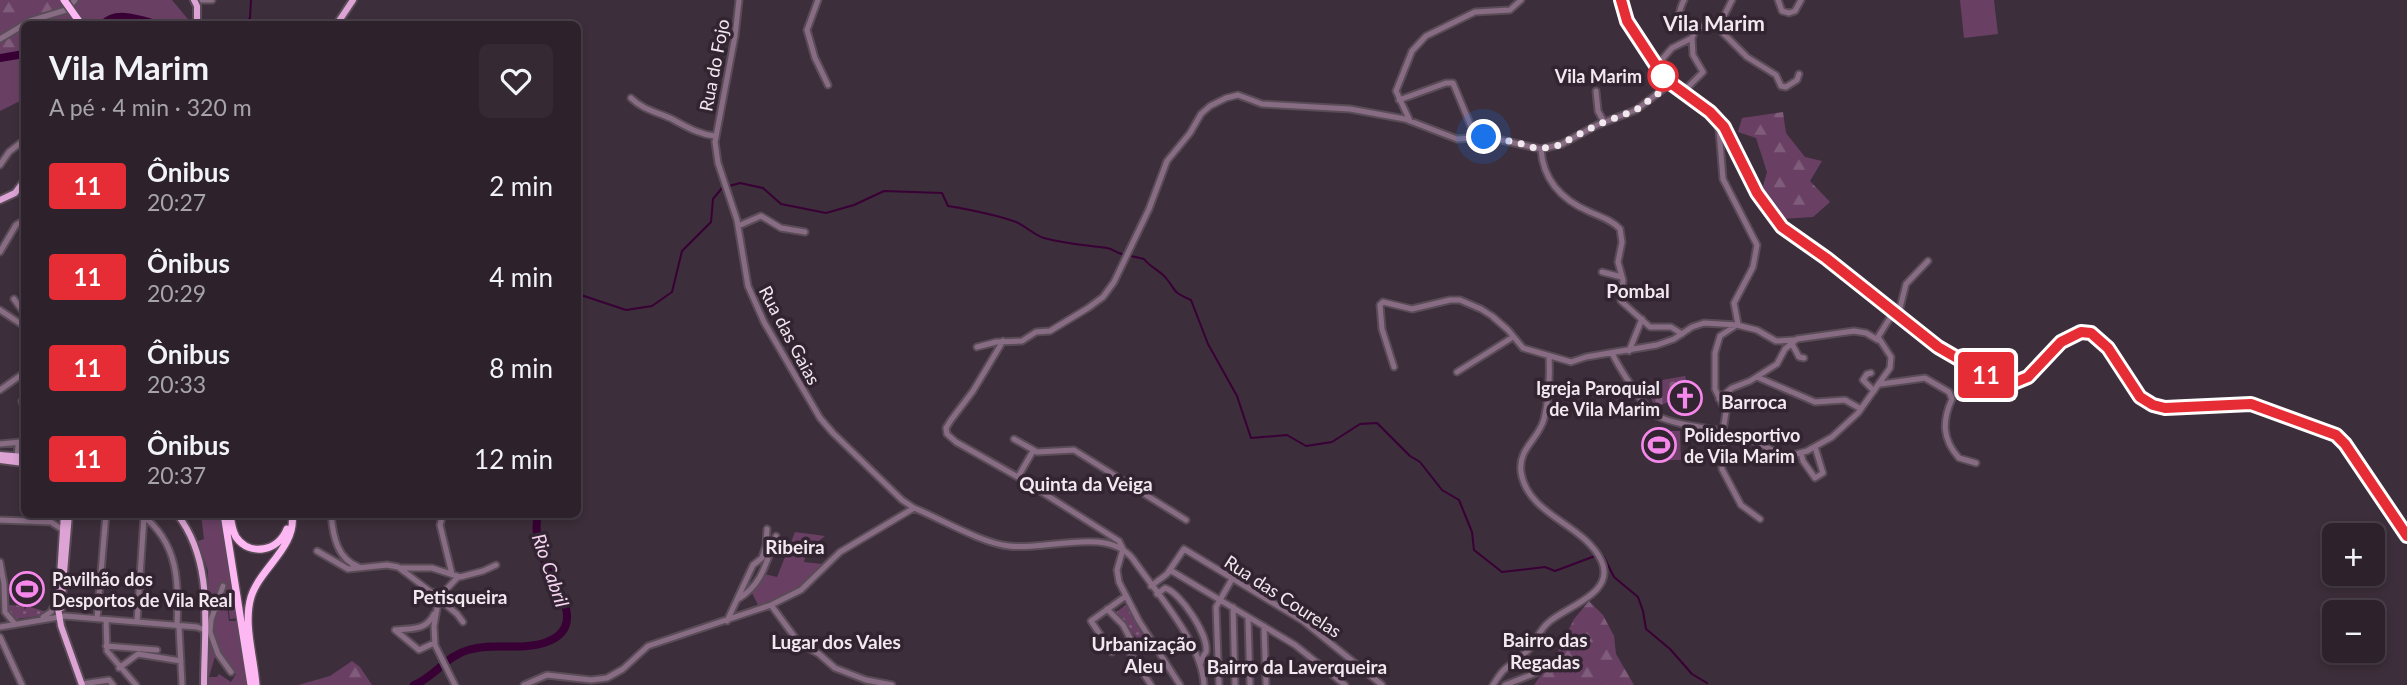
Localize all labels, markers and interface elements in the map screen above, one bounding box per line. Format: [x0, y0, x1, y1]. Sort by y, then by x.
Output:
district label: Vila Marim [1662, 10, 1765, 35]
street label: Rua do Fojo [694, 17, 734, 113]
button: heart [479, 44, 553, 118]
text: Vila Marim [49, 47, 209, 87]
marker: Vila Marim [1648, 61, 1678, 91]
place label: Vila Marim [1554, 65, 1642, 87]
text: A pé · 4 min · 320 m [49, 93, 252, 121]
your location [1466, 119, 1501, 154]
text: Ônibus [147, 156, 230, 188]
text: 2 min [489, 170, 553, 202]
text: 11 [74, 171, 101, 200]
text: 20:27 [147, 188, 206, 216]
text: Ônibus [147, 247, 230, 279]
text: 4 min [489, 261, 553, 293]
text: 11 [74, 262, 101, 291]
text: 20:29 [147, 279, 206, 307]
district label: Pombal [1606, 279, 1670, 302]
street label: Rua das Gaias [755, 282, 825, 388]
text: Ônibus [147, 338, 230, 370]
text: 8 min [489, 352, 553, 384]
line badge: 11 [1954, 352, 2018, 398]
text: 11 [74, 353, 101, 382]
text: 11 [1972, 360, 2000, 389]
text: 20:33 [147, 370, 206, 398]
place label: Igreja Paroquial de Vila Marim [1536, 377, 1660, 420]
church icon: Igreja Paroquial de Vila Marim [1666, 379, 1704, 417]
district label: Barroca [1721, 390, 1787, 413]
place label: Polidesportivo de Vila Marim [1684, 424, 1800, 467]
sports icon: Polidesportivo de Vila Marim [1640, 426, 1678, 464]
text: Ônibus [147, 429, 230, 461]
text: 12 min [474, 443, 553, 475]
text: 11 [74, 444, 101, 473]
text: 20:37 [147, 461, 206, 489]
district label: Quinta da Veiga [1019, 472, 1153, 495]
map controls [2322, 523, 2385, 663]
button: + [2322, 523, 2385, 586]
water label: Rio Cabril [528, 530, 574, 610]
district label: Ribeira [765, 535, 825, 558]
street label: Rua das Courelas [1221, 550, 1346, 642]
place label: Pavilhão dos Desportos de Vila Real [52, 568, 232, 611]
sports icon: Pavilhão dos Desportos de Vila Real [8, 570, 46, 608]
district label: Petisqueira [412, 585, 508, 608]
button: − [2322, 600, 2385, 663]
district label: Bairro das Regadas [1502, 628, 1588, 673]
district label: Lugar dos Vales [771, 630, 901, 653]
district label: Urbanização Aleu [1092, 632, 1197, 677]
district label: Bairro da Laverqueira [1207, 655, 1387, 678]

